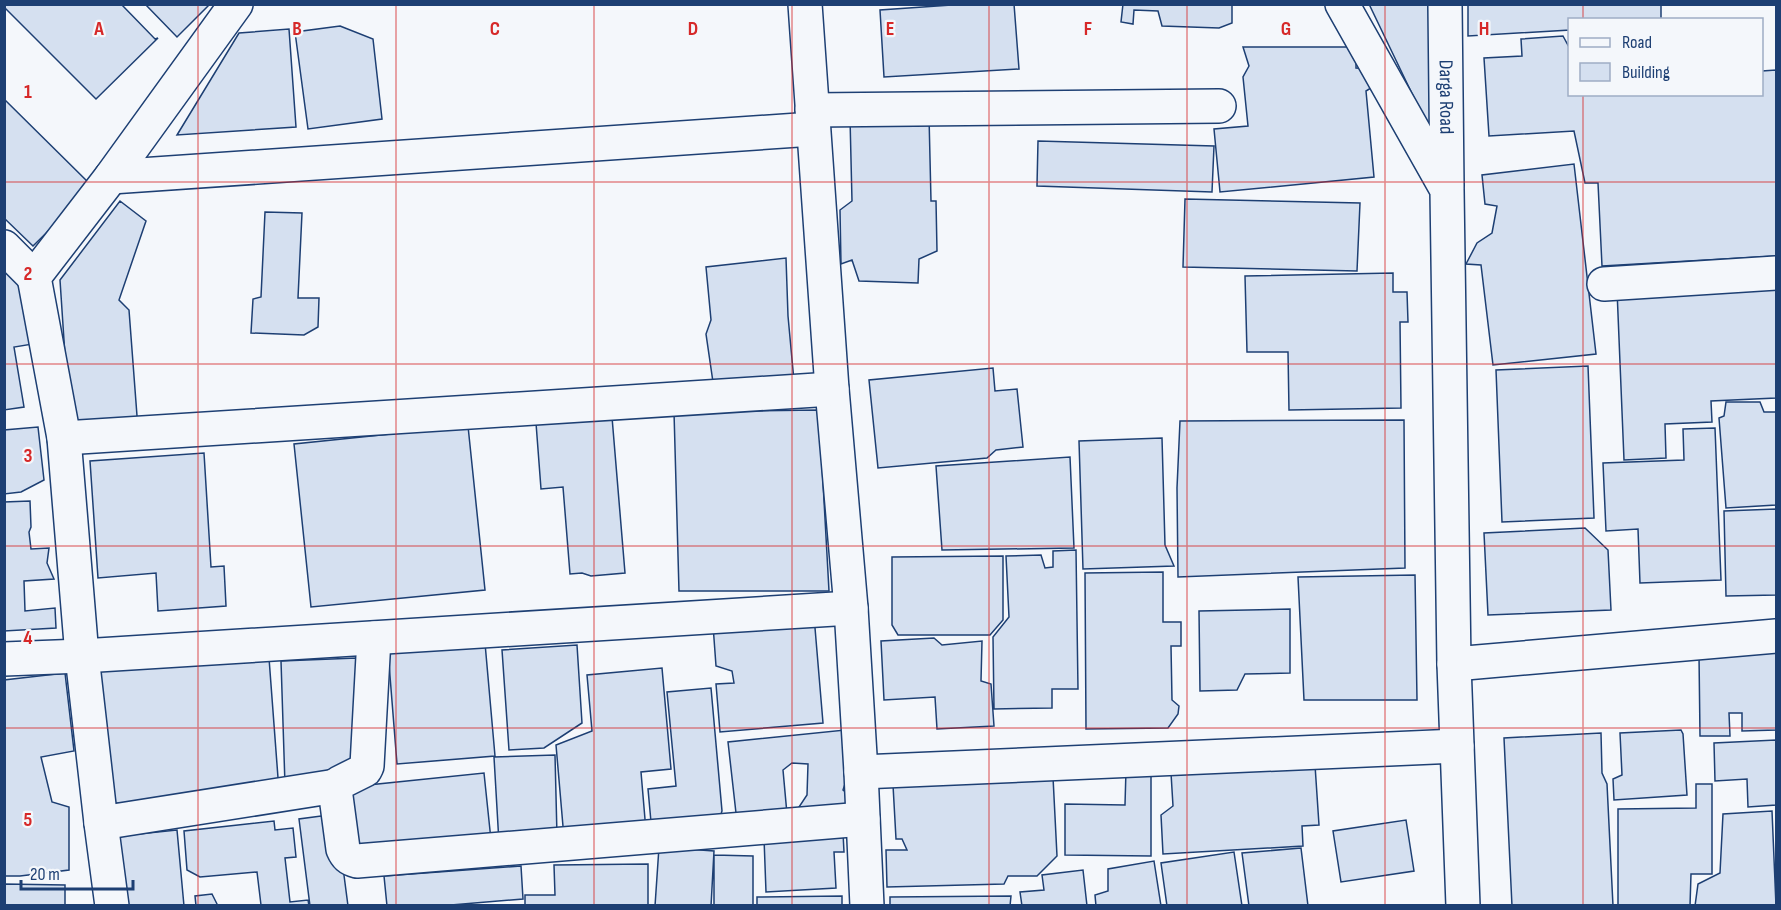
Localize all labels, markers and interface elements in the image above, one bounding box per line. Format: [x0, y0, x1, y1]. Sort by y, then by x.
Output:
text: A [93, 17, 104, 41]
text: B [292, 17, 302, 41]
text: C [490, 17, 500, 41]
text: D [688, 17, 698, 41]
text: E [886, 17, 894, 41]
text: F [1084, 17, 1092, 41]
text: G [1281, 17, 1291, 41]
text: H [1479, 17, 1489, 41]
legend [1568, 18, 1763, 96]
text: Road [1622, 32, 1652, 53]
street label: Darga Road [1434, 60, 1458, 134]
text: Building [1622, 62, 1670, 83]
text: 1 [24, 80, 32, 104]
text: 2 [24, 262, 32, 286]
text: 3 [24, 444, 33, 468]
text: 4 [23, 626, 33, 650]
text: 5 [24, 808, 33, 832]
scale bar [21, 853, 134, 891]
text: 20 m [30, 864, 60, 885]

